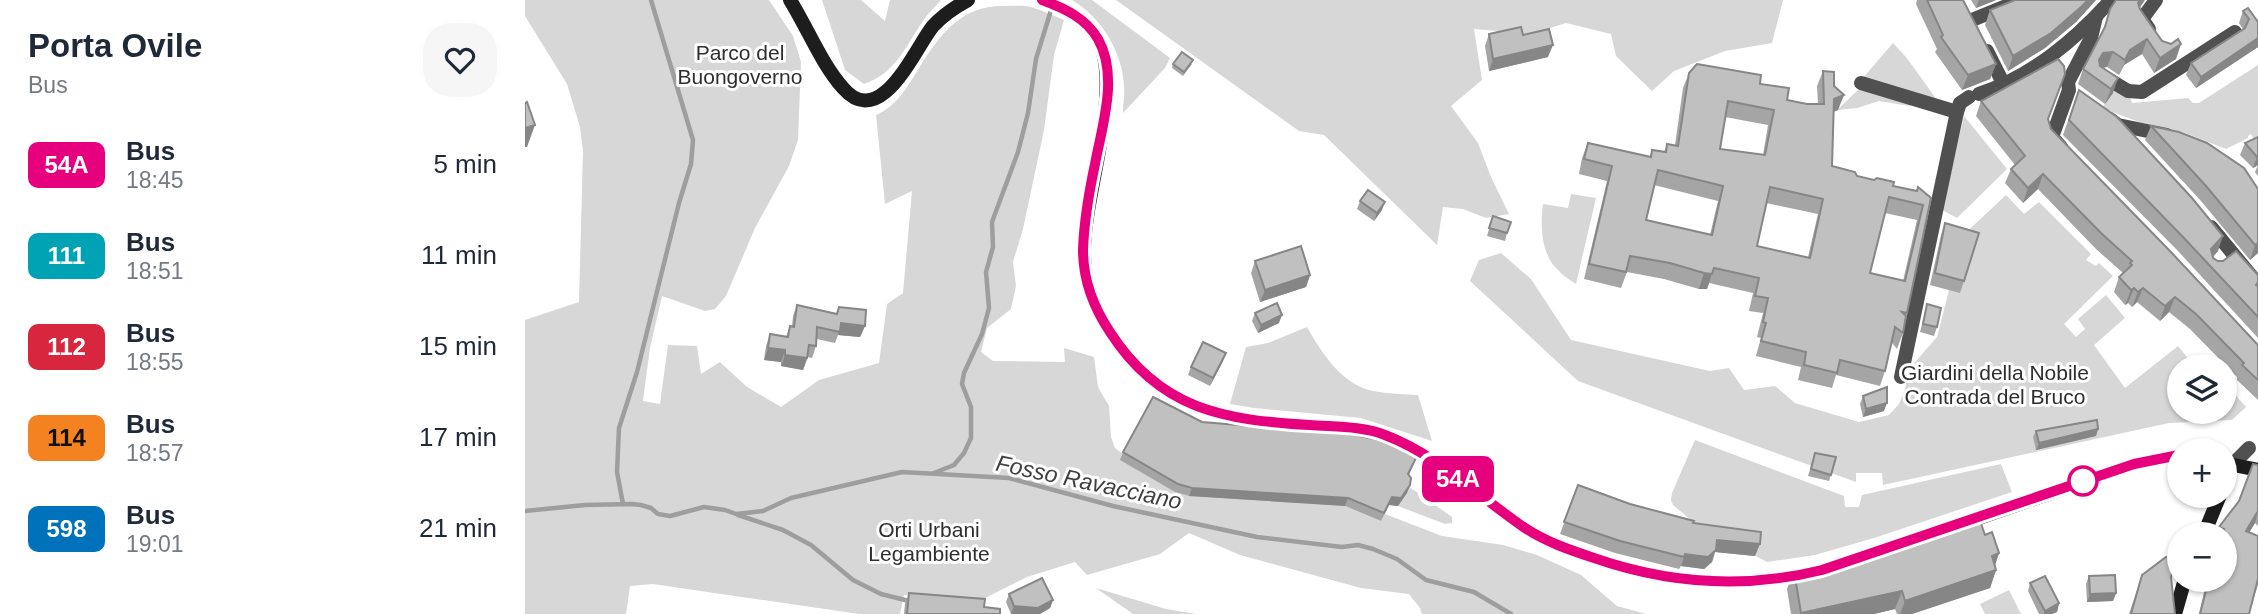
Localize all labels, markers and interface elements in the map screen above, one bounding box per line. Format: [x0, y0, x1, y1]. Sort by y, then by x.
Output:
button: heart [423, 23, 497, 97]
text: Porta Ovile [28, 27, 202, 64]
park label: Parco del Buongoverno [678, 41, 802, 88]
text: Bus [28, 72, 68, 98]
text: Bus [126, 136, 175, 166]
text: 5 min [433, 149, 497, 179]
text: 54A [44, 151, 89, 178]
text: 18:45 [126, 167, 184, 193]
text: Bus [126, 227, 175, 257]
text: 11 min [421, 240, 497, 270]
text: 111 [48, 242, 85, 269]
text: 18:51 [126, 258, 184, 284]
text: Bus [126, 318, 175, 348]
text: 15 min [419, 331, 497, 361]
text: 112 [47, 333, 86, 360]
text: 18:55 [126, 349, 184, 375]
map controls [2167, 354, 2237, 592]
button: layers [2167, 354, 2237, 424]
park label: Giardini della Nobile Contrada del Bruco [1901, 361, 2089, 408]
text: Bus [126, 409, 175, 439]
text: 17 min [419, 422, 497, 452]
text: 114 [47, 424, 86, 451]
button: + [2167, 438, 2237, 508]
text: 18:57 [126, 440, 184, 466]
water label: Fosso Ravacciano [994, 450, 1184, 514]
line badge: 54A [1418, 456, 1498, 502]
text: 54A [1436, 465, 1480, 492]
unlabelled marker [2068, 466, 2098, 496]
text: Bus [126, 500, 175, 530]
text: 21 min [419, 513, 497, 543]
text: 598 [46, 515, 87, 542]
park label: Orti Urbani Legambiente [868, 518, 990, 565]
button: − [2167, 522, 2237, 592]
text: 19:01 [126, 531, 184, 557]

